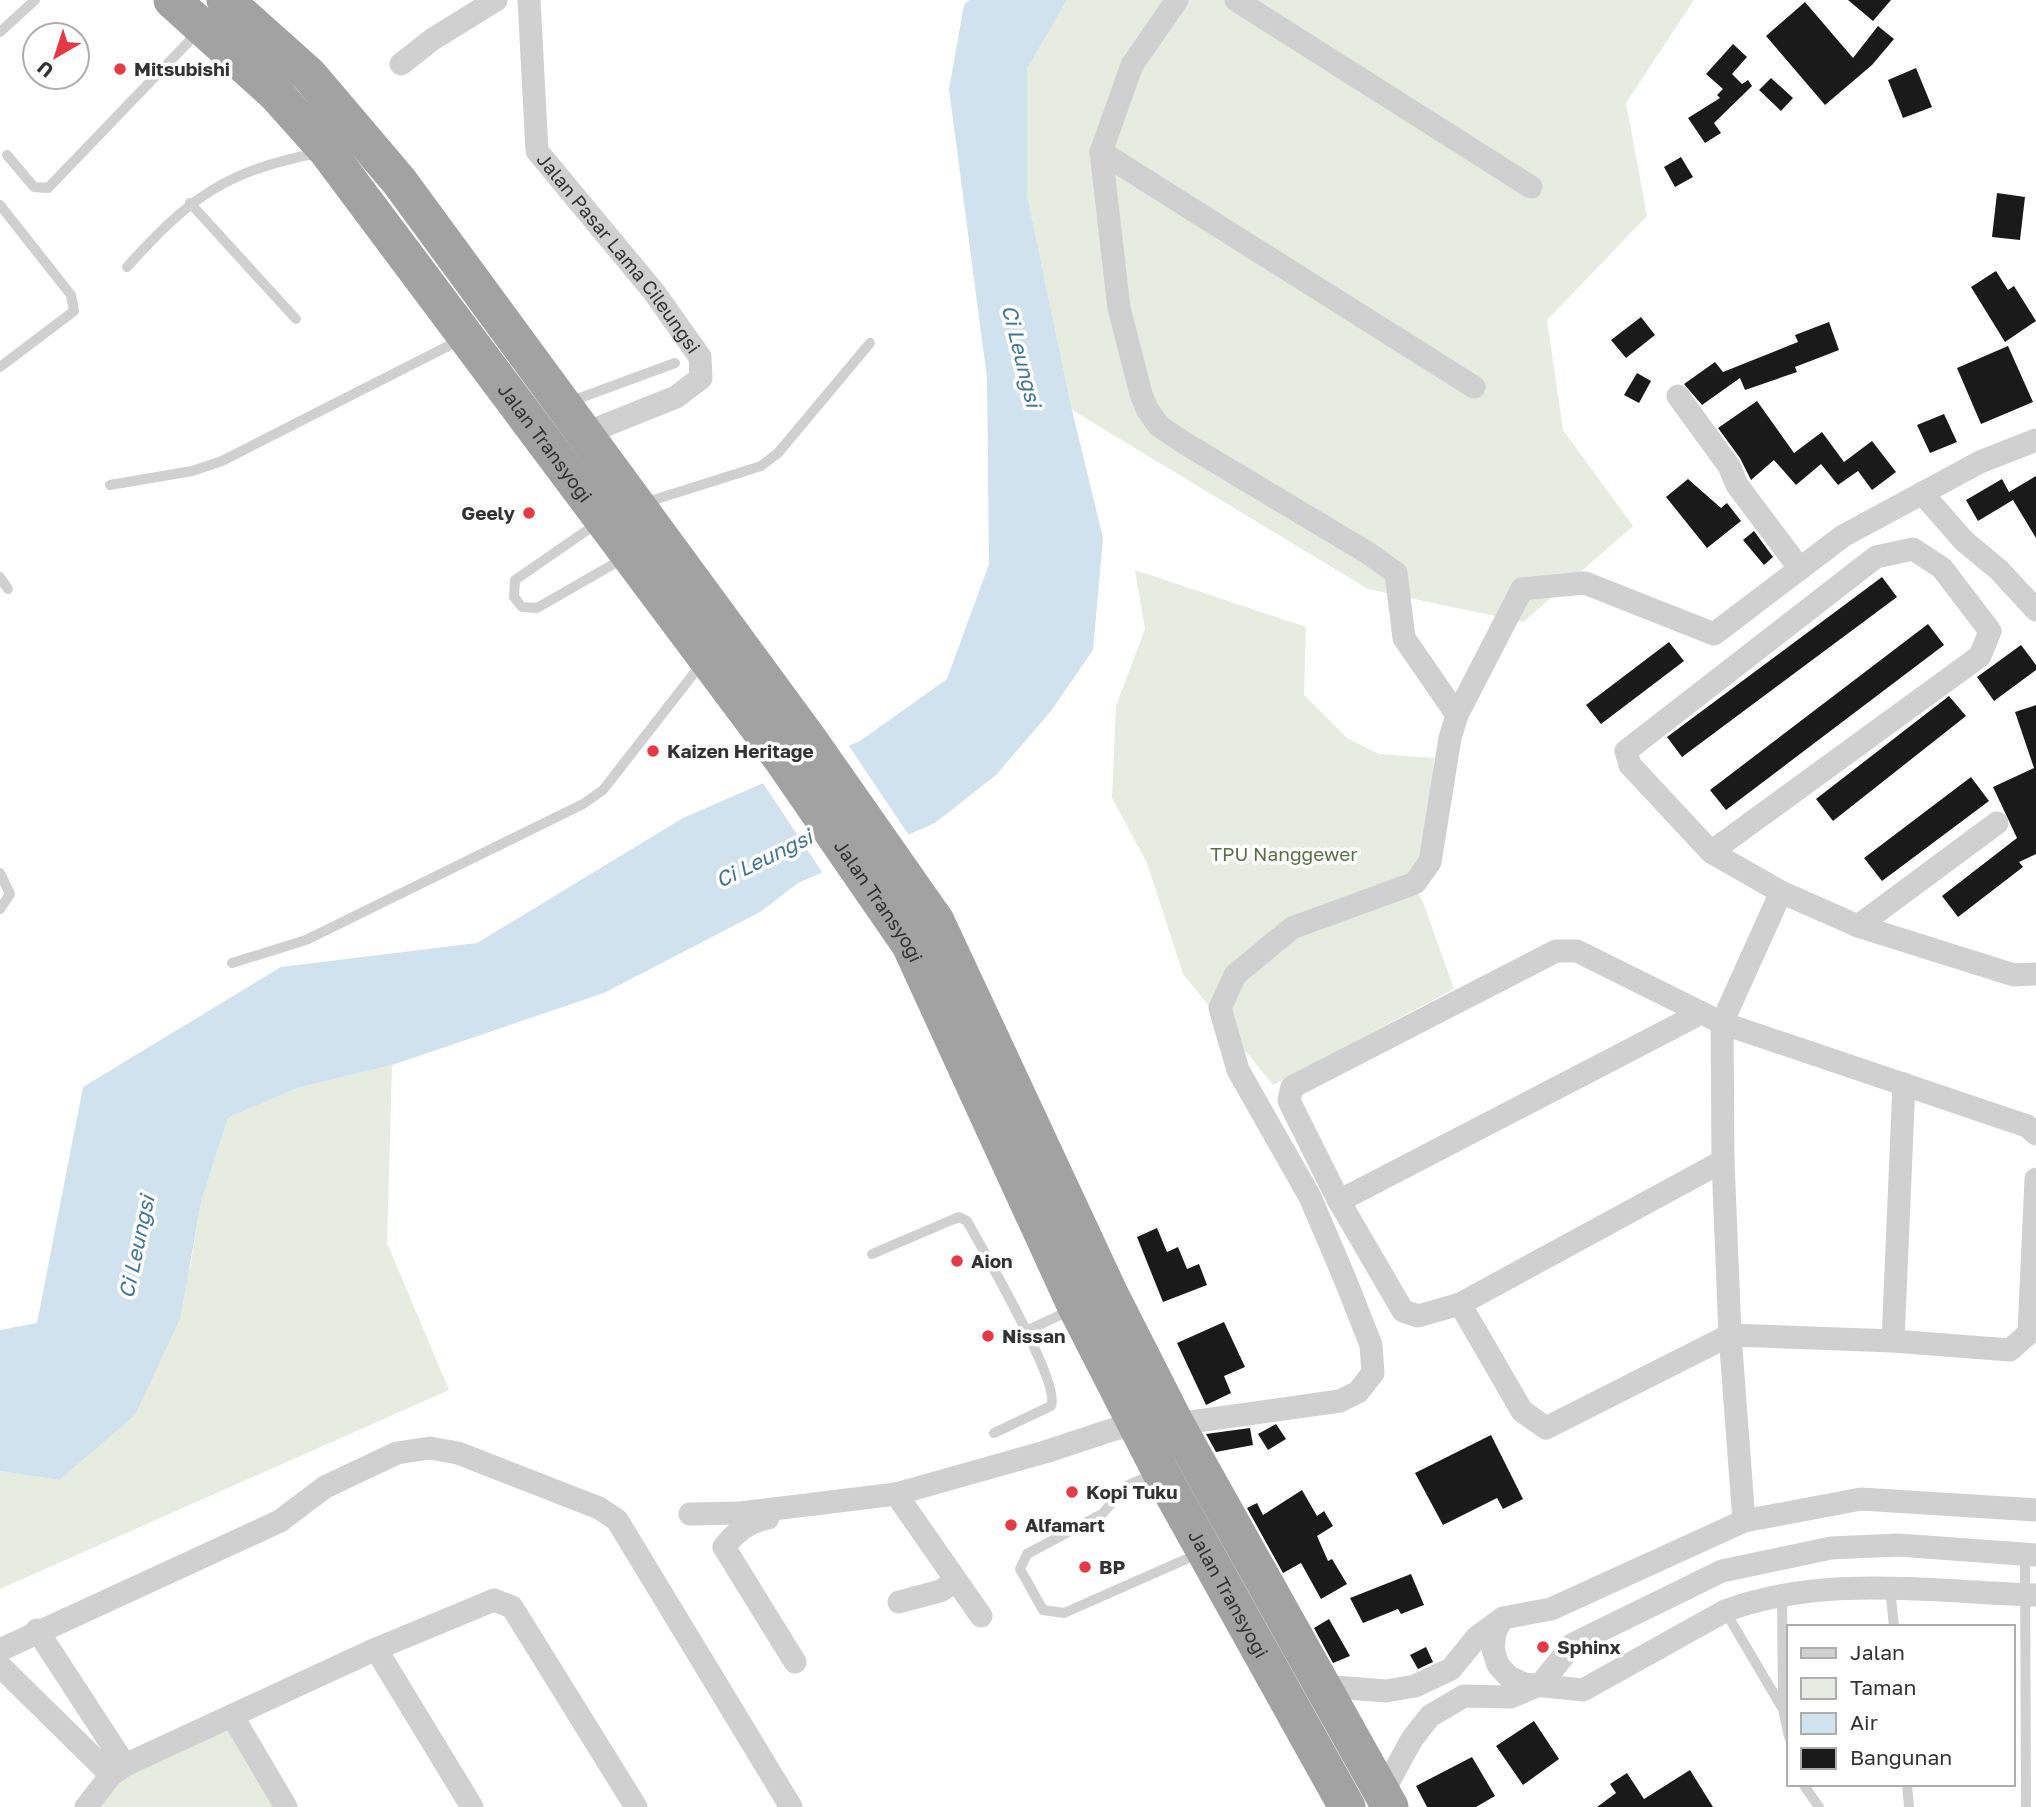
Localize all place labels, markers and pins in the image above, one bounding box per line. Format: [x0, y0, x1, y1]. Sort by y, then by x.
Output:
place label: Mitsubishi [134, 57, 230, 80]
marker: Mitsubishi [112, 61, 128, 77]
place label: Geely [461, 501, 516, 524]
marker: Geely [521, 505, 537, 521]
place label: Kaizen Heritage [667, 739, 814, 762]
marker: Kaizen Heritage [645, 743, 661, 759]
place label: Aion [971, 1249, 1013, 1272]
marker: Aion [949, 1253, 965, 1269]
place label: Nissan [1002, 1324, 1065, 1347]
marker: Nissan [980, 1328, 996, 1344]
place label: Kopi Tuku [1086, 1480, 1178, 1503]
marker: Kopi Tuku [1064, 1484, 1080, 1500]
place label: Alfamart [1025, 1513, 1105, 1536]
marker: Alfamart [1003, 1517, 1019, 1533]
place label: BP [1099, 1555, 1125, 1578]
marker: BP [1077, 1559, 1093, 1575]
place label: Sphinx [1557, 1635, 1621, 1658]
marker: Sphinx [1535, 1639, 1551, 1655]

